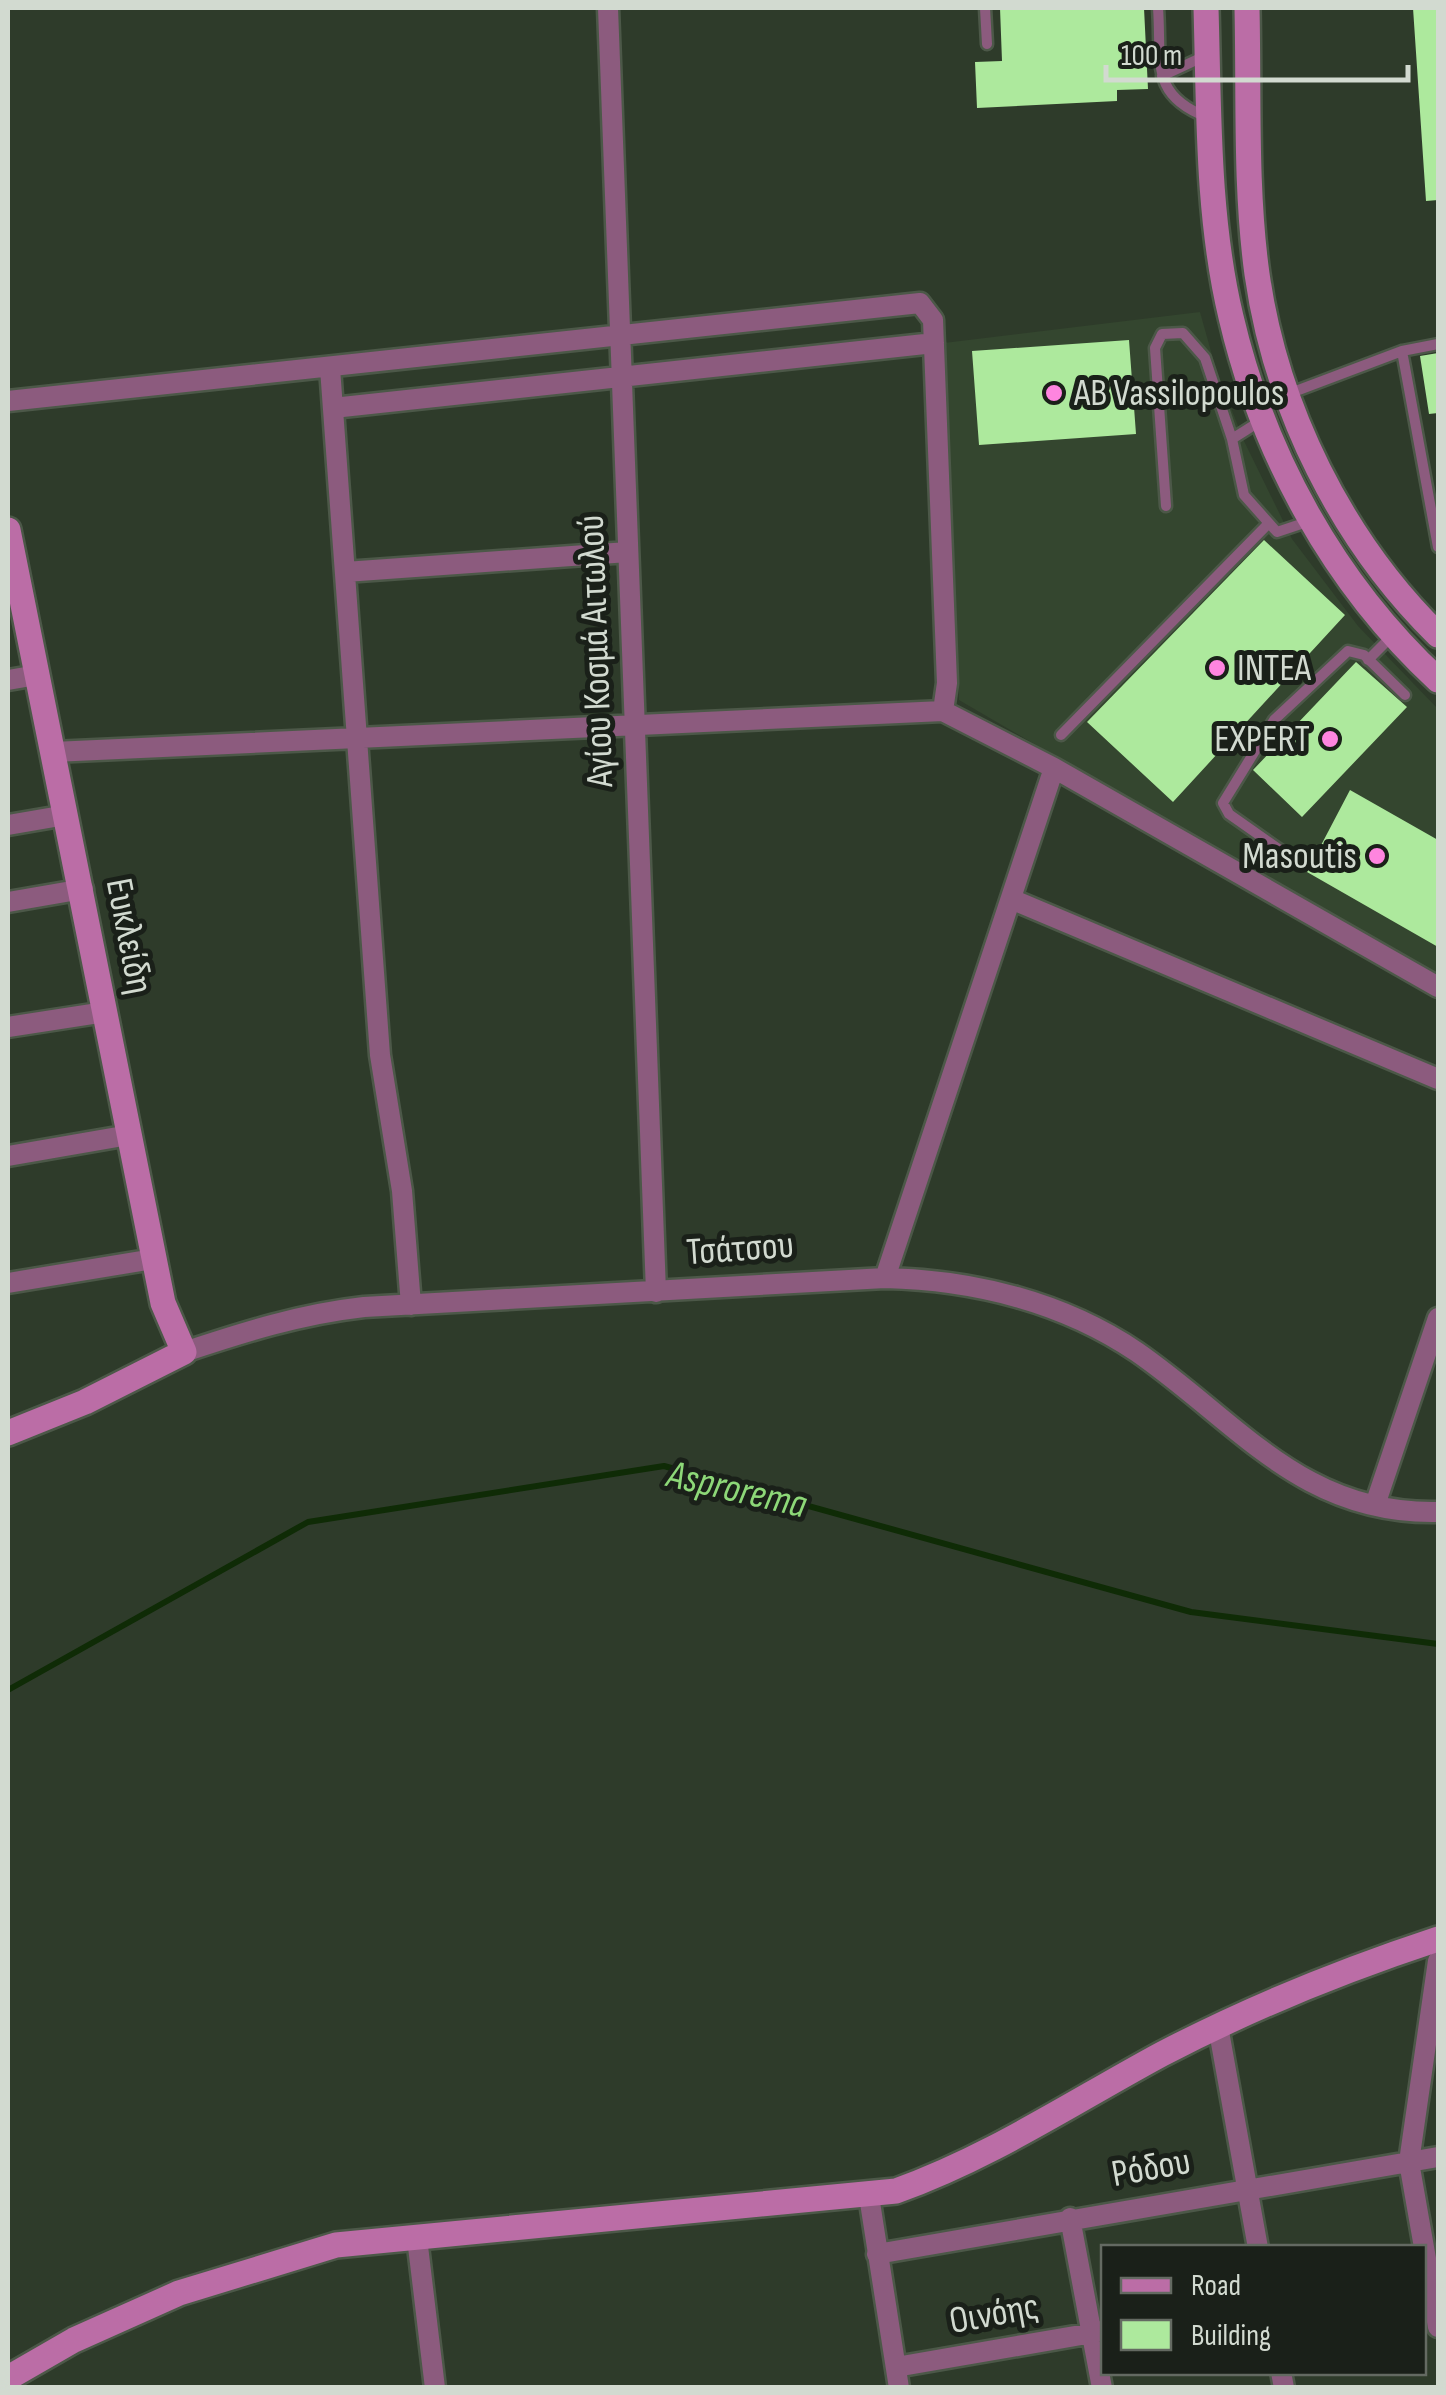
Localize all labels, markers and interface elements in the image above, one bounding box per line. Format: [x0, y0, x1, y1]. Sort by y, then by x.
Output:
scale bar [1106, 20, 1408, 82]
text: 100 m [1121, 38, 1182, 74]
place label: AB Vassilopoulos [1073, 371, 1284, 416]
marker: AB Vassilopoulos [1043, 382, 1065, 404]
street label: Αγίου Κοσμά Αιτωλού [569, 514, 623, 789]
place label: INTEA [1237, 646, 1312, 691]
marker: INTEA [1206, 657, 1228, 679]
place label: EXPERT [1214, 717, 1310, 762]
marker: EXPERT [1319, 728, 1341, 750]
place label: Masoutis [1242, 834, 1357, 879]
marker: Masoutis [1366, 845, 1388, 867]
street label: Ευκλείδη [96, 874, 162, 998]
street label: Τσάτσου [685, 1223, 795, 1275]
water label: Asprorema [661, 1450, 811, 1529]
street label: Ρόδου [1108, 2139, 1194, 2197]
legend [1101, 2245, 1426, 2375]
text: Road [1191, 2268, 1241, 2304]
street label: Οινόης [946, 2284, 1042, 2344]
text: Building [1191, 2318, 1271, 2354]

